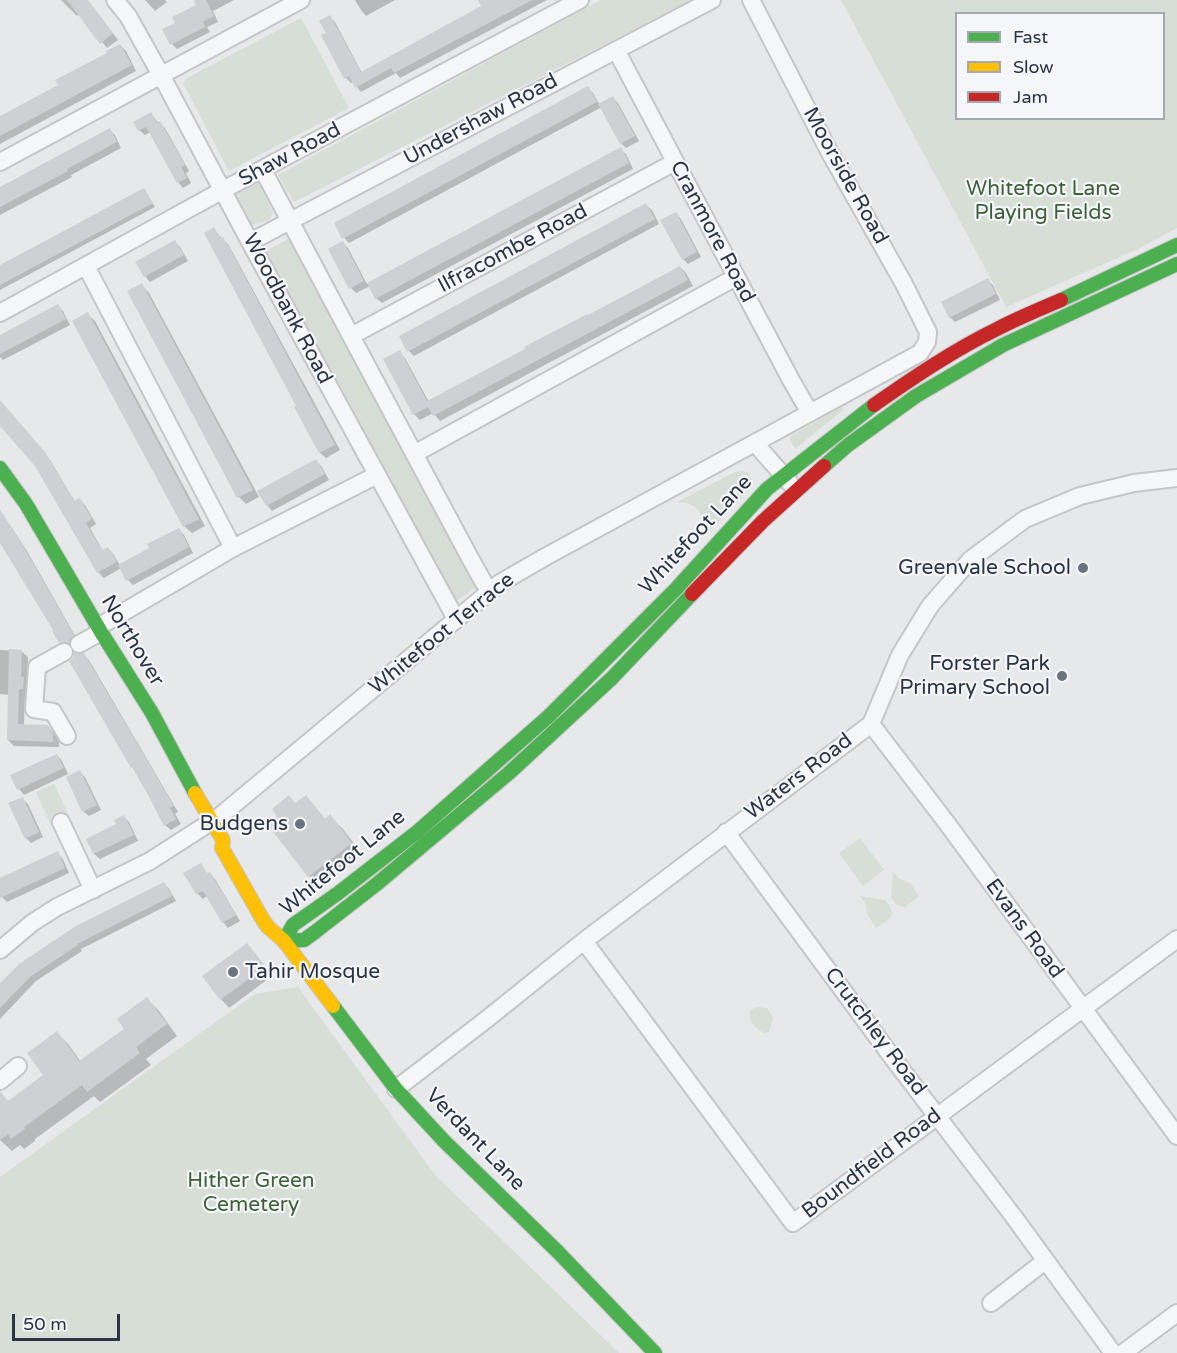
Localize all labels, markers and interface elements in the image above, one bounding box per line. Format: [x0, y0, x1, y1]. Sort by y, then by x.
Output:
legend [955, 12, 1165, 120]
text: Fast [1013, 26, 1048, 48]
text: Slow [1013, 56, 1054, 78]
street label: Undershaw Road [400, 69, 562, 171]
text: Jam [1013, 86, 1048, 108]
street label: Moorside Road [797, 103, 893, 249]
street label: Shaw Road [235, 118, 345, 192]
street label: Cranmore Road [664, 157, 760, 307]
park label: Whitefoot Lane Playing Fields [966, 176, 1120, 226]
street label: Ilfracombe Road [434, 199, 592, 299]
street label: Woodbank Road [237, 230, 337, 388]
street label: Whitefoot Lane [634, 470, 758, 600]
place label: Greenvale School [898, 555, 1071, 581]
marker: Greenvale School [1076, 561, 1090, 575]
street label: Whitefoot Terrace [364, 568, 520, 700]
street label: Northover [95, 591, 169, 691]
place label: Forster Park Primary School [899, 651, 1050, 701]
marker: Forster Park Primary School [1055, 669, 1069, 683]
street label: Waters Road [740, 728, 858, 826]
street label: Whitefoot Lane [275, 805, 411, 921]
place label: Budgens [200, 811, 288, 837]
marker: Budgens [293, 817, 307, 831]
street label: Evans Road [979, 874, 1069, 984]
place label: Tahir Mosque [245, 959, 380, 985]
street label: Crutchley Road [819, 963, 931, 1101]
marker: Tahir Mosque [226, 965, 240, 979]
street label: Verdant Lane [420, 1084, 530, 1196]
street label: Boundfield Road [797, 1103, 947, 1225]
park label: Hither Green Cemetery [187, 1168, 315, 1218]
scale bar [15, 1302, 123, 1340]
text: 50 m [23, 1313, 67, 1335]

